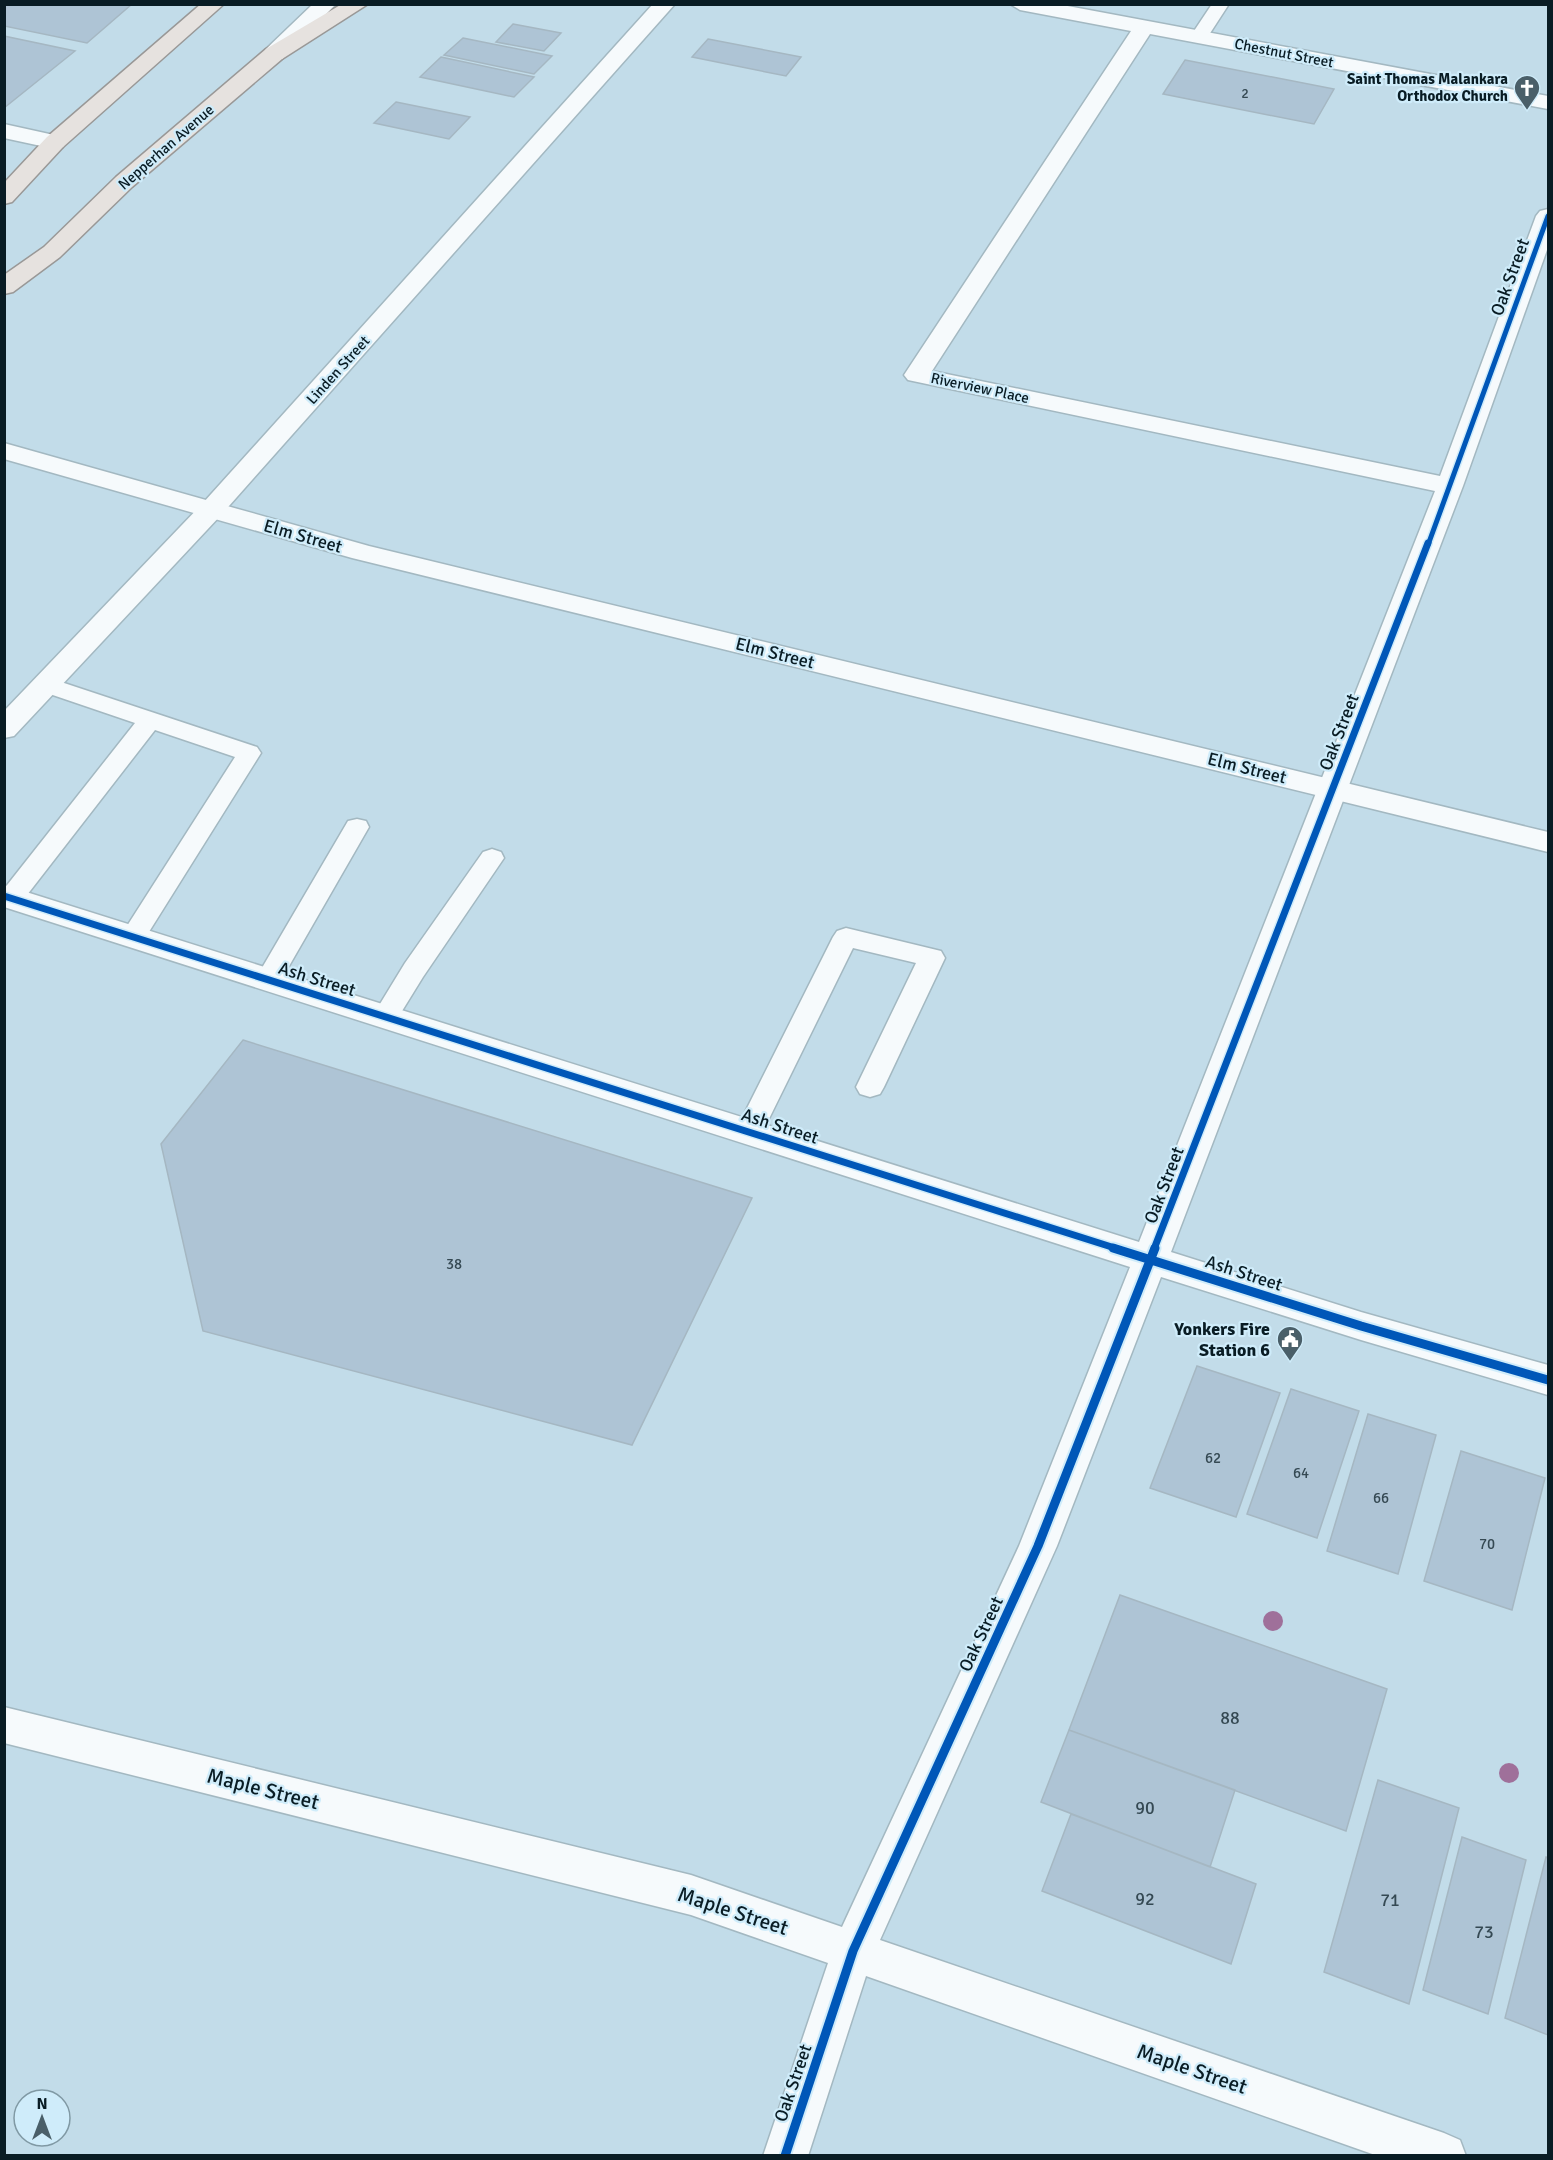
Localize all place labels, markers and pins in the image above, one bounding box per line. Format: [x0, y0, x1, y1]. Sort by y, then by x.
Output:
place label: Saint Thomas Malankara Orthodox Church [1347, 70, 1508, 105]
church icon: Saint Thomas Malankara Orthodox Church [1512, 73, 1542, 111]
place label: Yonkers Fire Station 6 [1173, 1318, 1270, 1361]
public building icon: Yonkers Fire Station 6 [1275, 1324, 1305, 1362]

